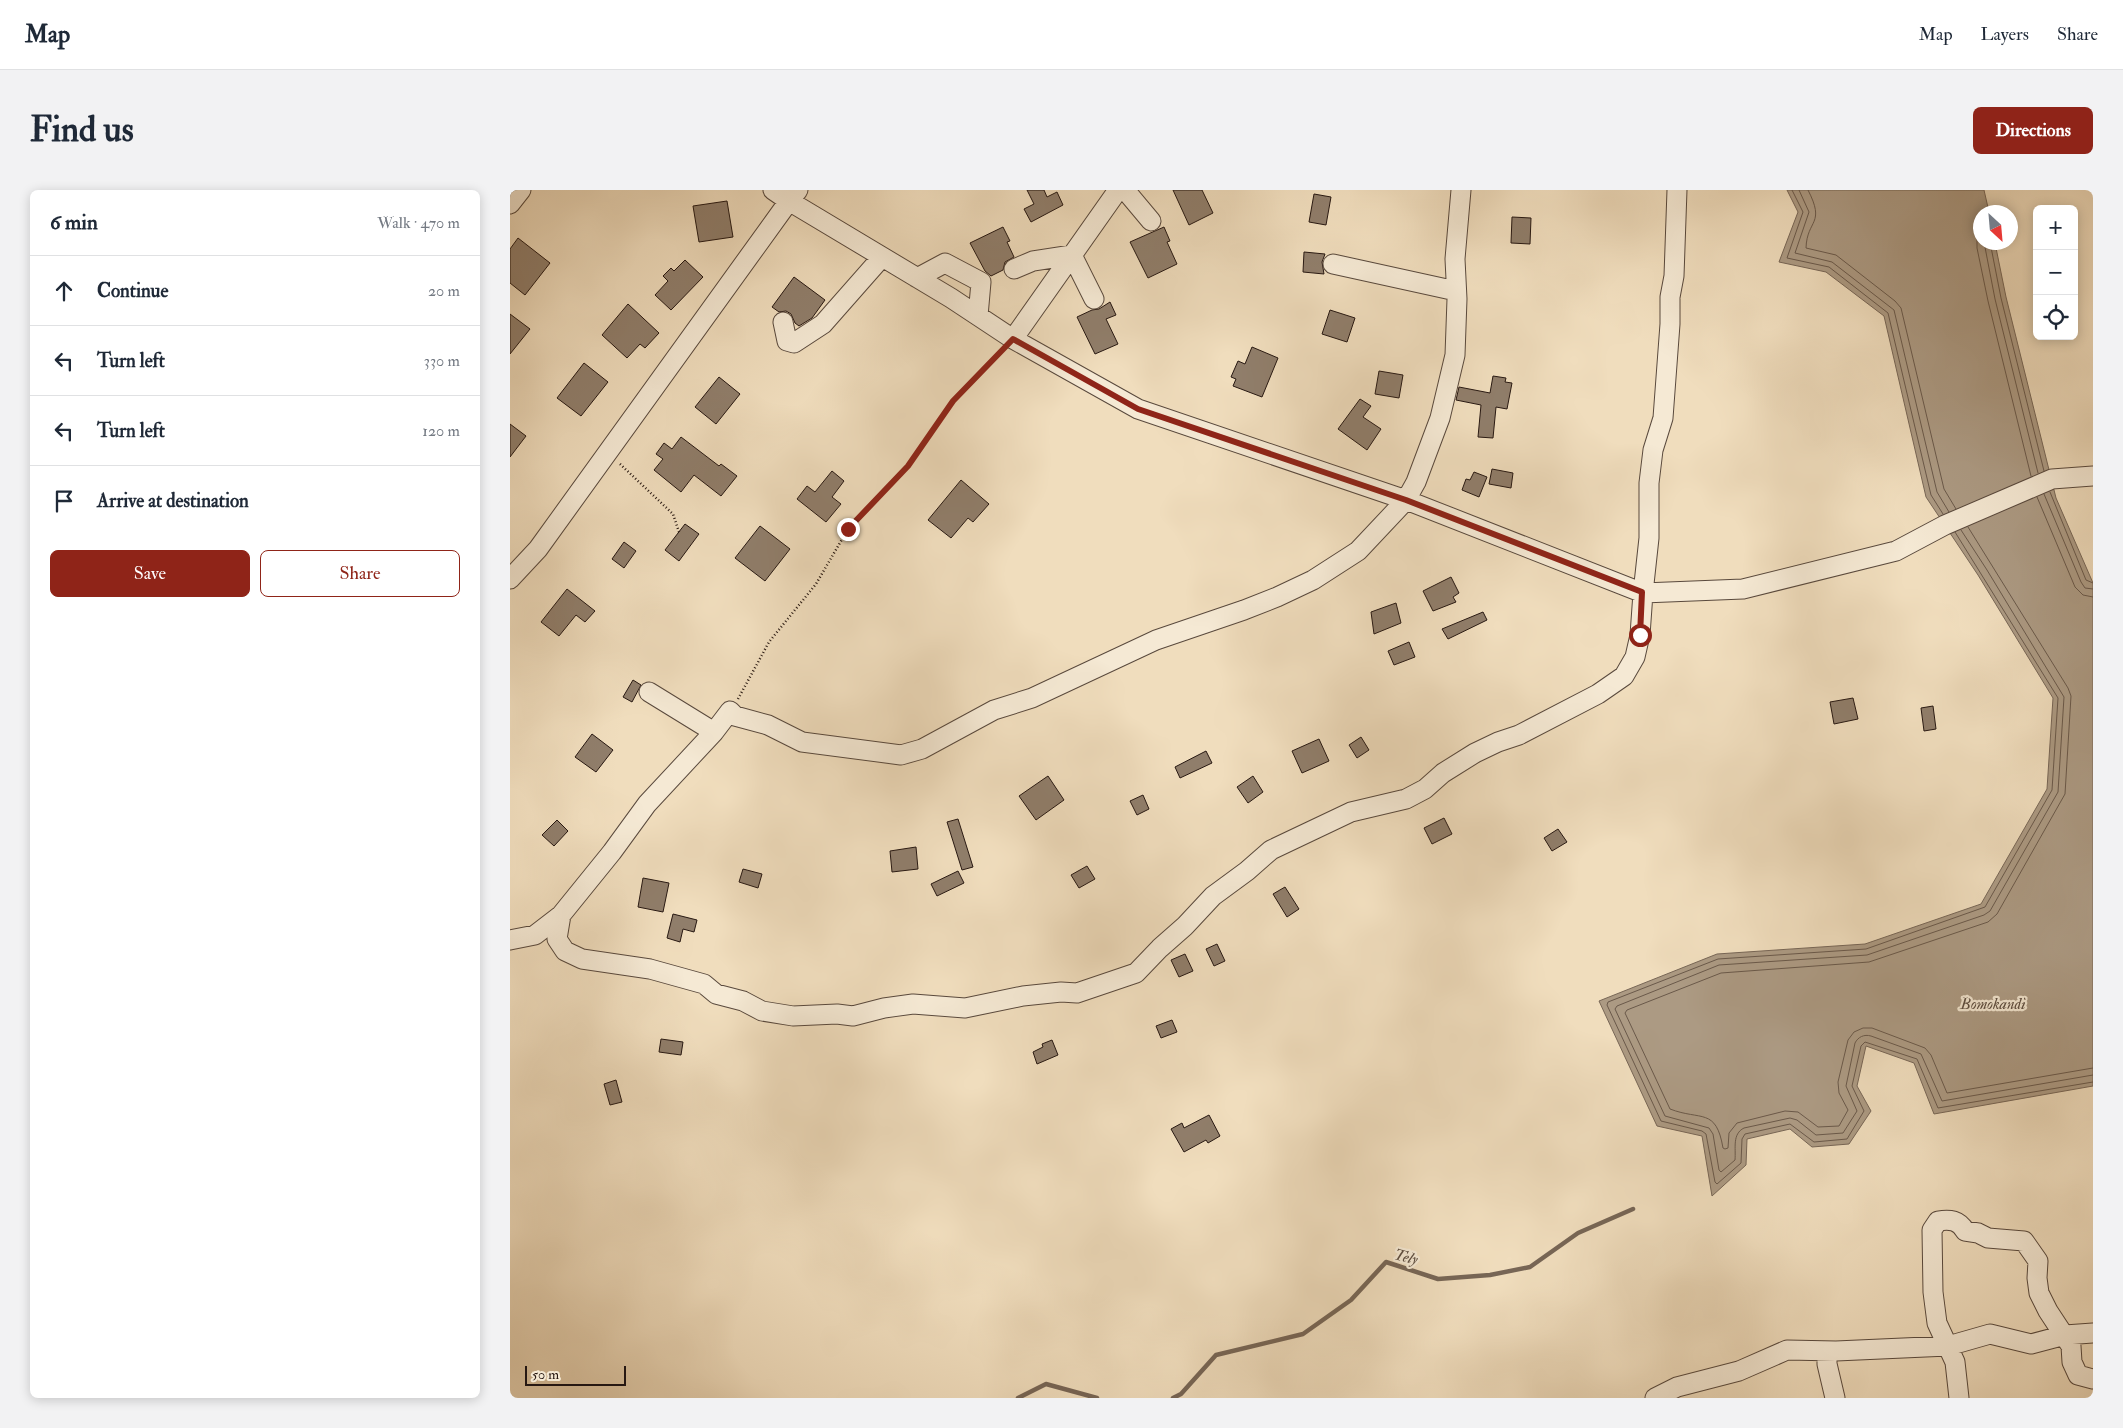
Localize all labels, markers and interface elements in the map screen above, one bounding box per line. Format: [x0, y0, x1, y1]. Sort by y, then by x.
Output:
text: Map [25, 19, 70, 50]
text: Map [1919, 23, 1953, 46]
text: Layers [1981, 23, 2029, 46]
text: Share [2057, 23, 2098, 46]
button: Directions [1973, 107, 2093, 154]
text: Find us [30, 108, 134, 152]
north arrow [1973, 205, 2018, 250]
map controls [2033, 205, 2078, 340]
button: + [2033, 205, 2078, 250]
text: 6 min [50, 209, 98, 236]
text: Walk · 470 m [377, 213, 460, 233]
button: − [2033, 250, 2078, 295]
icon: ahead [50, 277, 78, 305]
text: Continue [97, 279, 168, 303]
text: 20 m [428, 281, 460, 301]
button: locate [2033, 295, 2078, 340]
icon: left [50, 347, 78, 375]
text: Turn left [97, 349, 165, 373]
text: 330 m [424, 351, 460, 371]
icon: left [50, 417, 78, 445]
text: Turn left [97, 419, 165, 443]
text: 120 m [422, 421, 460, 441]
icon: arrive [50, 487, 78, 515]
text: Arrive at destination [97, 489, 249, 513]
route end [837, 518, 860, 541]
button: Save [50, 550, 250, 597]
button: Share [260, 550, 460, 597]
route start [1629, 624, 1652, 647]
water label: Bomokandi [1959, 994, 2026, 1014]
water label: Tely [1392, 1244, 1421, 1270]
scale bar [525, 1363, 626, 1386]
text: 50 m [532, 1366, 559, 1383]

